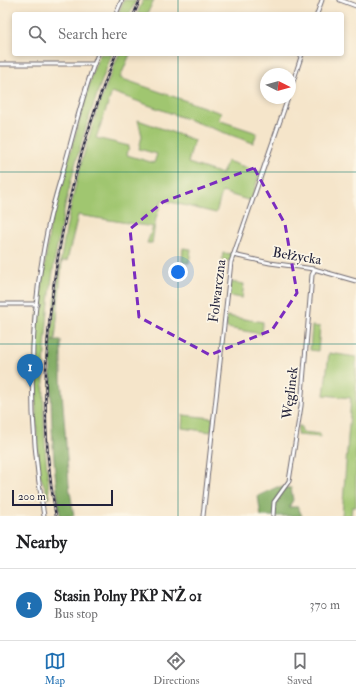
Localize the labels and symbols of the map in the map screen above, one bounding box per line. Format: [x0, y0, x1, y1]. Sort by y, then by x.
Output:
north arrow [260, 68, 296, 104]
street label: Bełżycka [271, 244, 323, 269]
street label: Folwarczna [205, 258, 229, 324]
your location [168, 262, 188, 282]
pin: 1 [17, 354, 43, 387]
street label: Węglinek [278, 365, 302, 421]
scale bar [12, 488, 113, 507]

